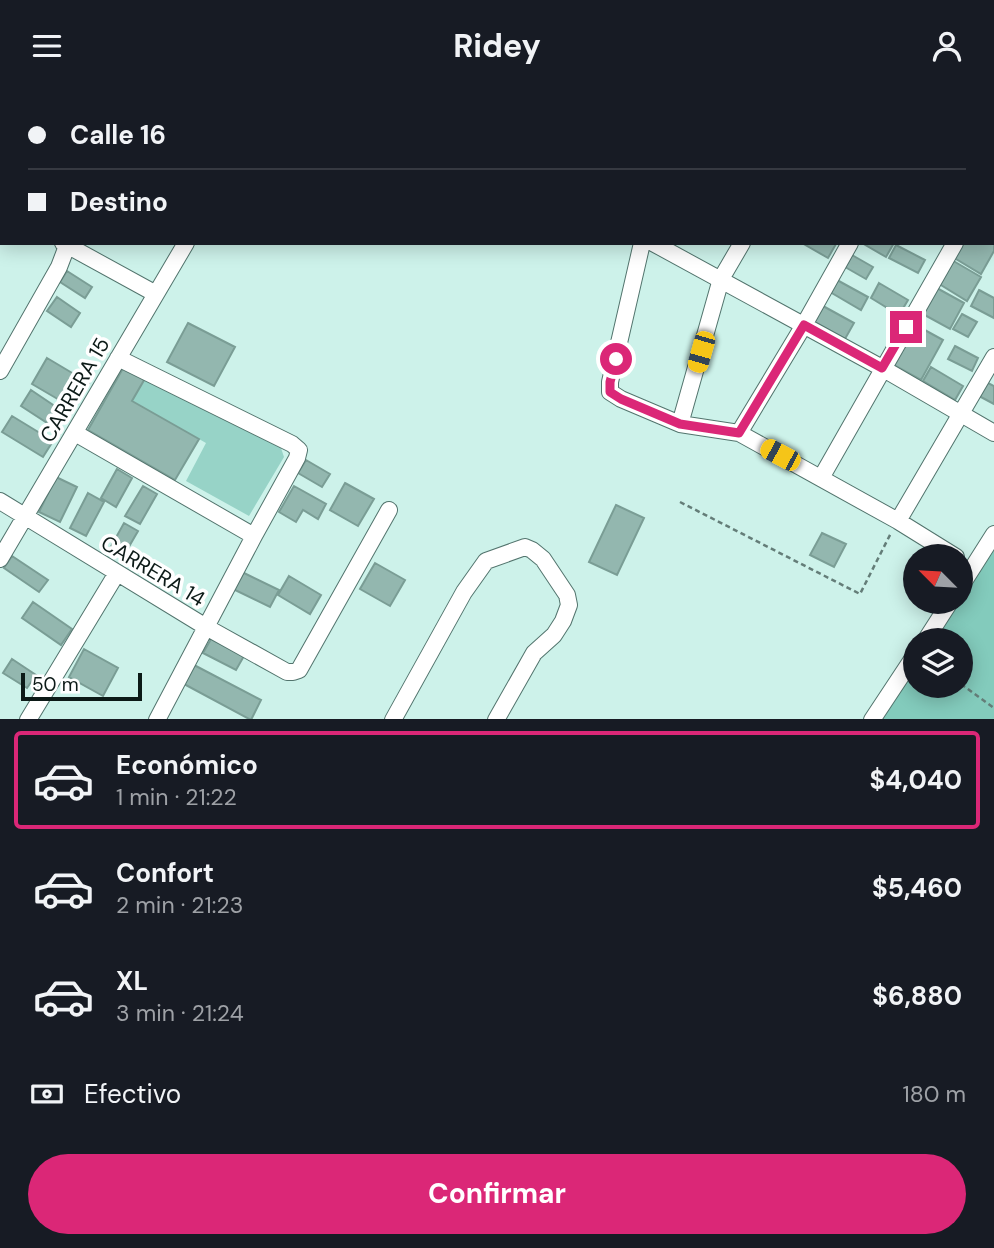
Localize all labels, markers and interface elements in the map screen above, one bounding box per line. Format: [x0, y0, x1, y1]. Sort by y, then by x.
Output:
text: Ridey [453, 25, 541, 67]
icon: menu [28, 27, 66, 65]
icon: person [928, 27, 966, 65]
text: Calle 16 [70, 118, 166, 152]
text: Destino [70, 185, 168, 219]
route end [890, 311, 922, 343]
car [686, 329, 717, 375]
street label: CARRERA 15 [34, 332, 116, 448]
route start [600, 343, 632, 375]
car [757, 436, 804, 474]
street label: CARRERA 14 [96, 529, 210, 613]
north arrow [903, 544, 973, 614]
map controls [903, 544, 973, 698]
button: layers [903, 628, 973, 698]
scale bar [21, 671, 142, 702]
text: 50 m [32, 672, 79, 697]
text: Económico [116, 748, 258, 782]
icon: car [32, 749, 95, 812]
text: $4,040 [869, 763, 962, 797]
text: 1 min · 21:22 [116, 782, 237, 812]
text: Confort [116, 856, 214, 890]
icon: car [32, 857, 95, 920]
text: $5,460 [872, 871, 962, 905]
text: 2 min · 21:23 [116, 890, 243, 920]
text: XL [116, 964, 148, 998]
icon: car [32, 965, 95, 1028]
text: $6,880 [872, 979, 962, 1013]
text: 3 min · 21:24 [116, 998, 244, 1028]
icon: cash [28, 1075, 66, 1113]
text: Efectivo [84, 1077, 181, 1111]
text: 180 m [902, 1079, 966, 1109]
button: Confirmar [28, 1154, 966, 1234]

